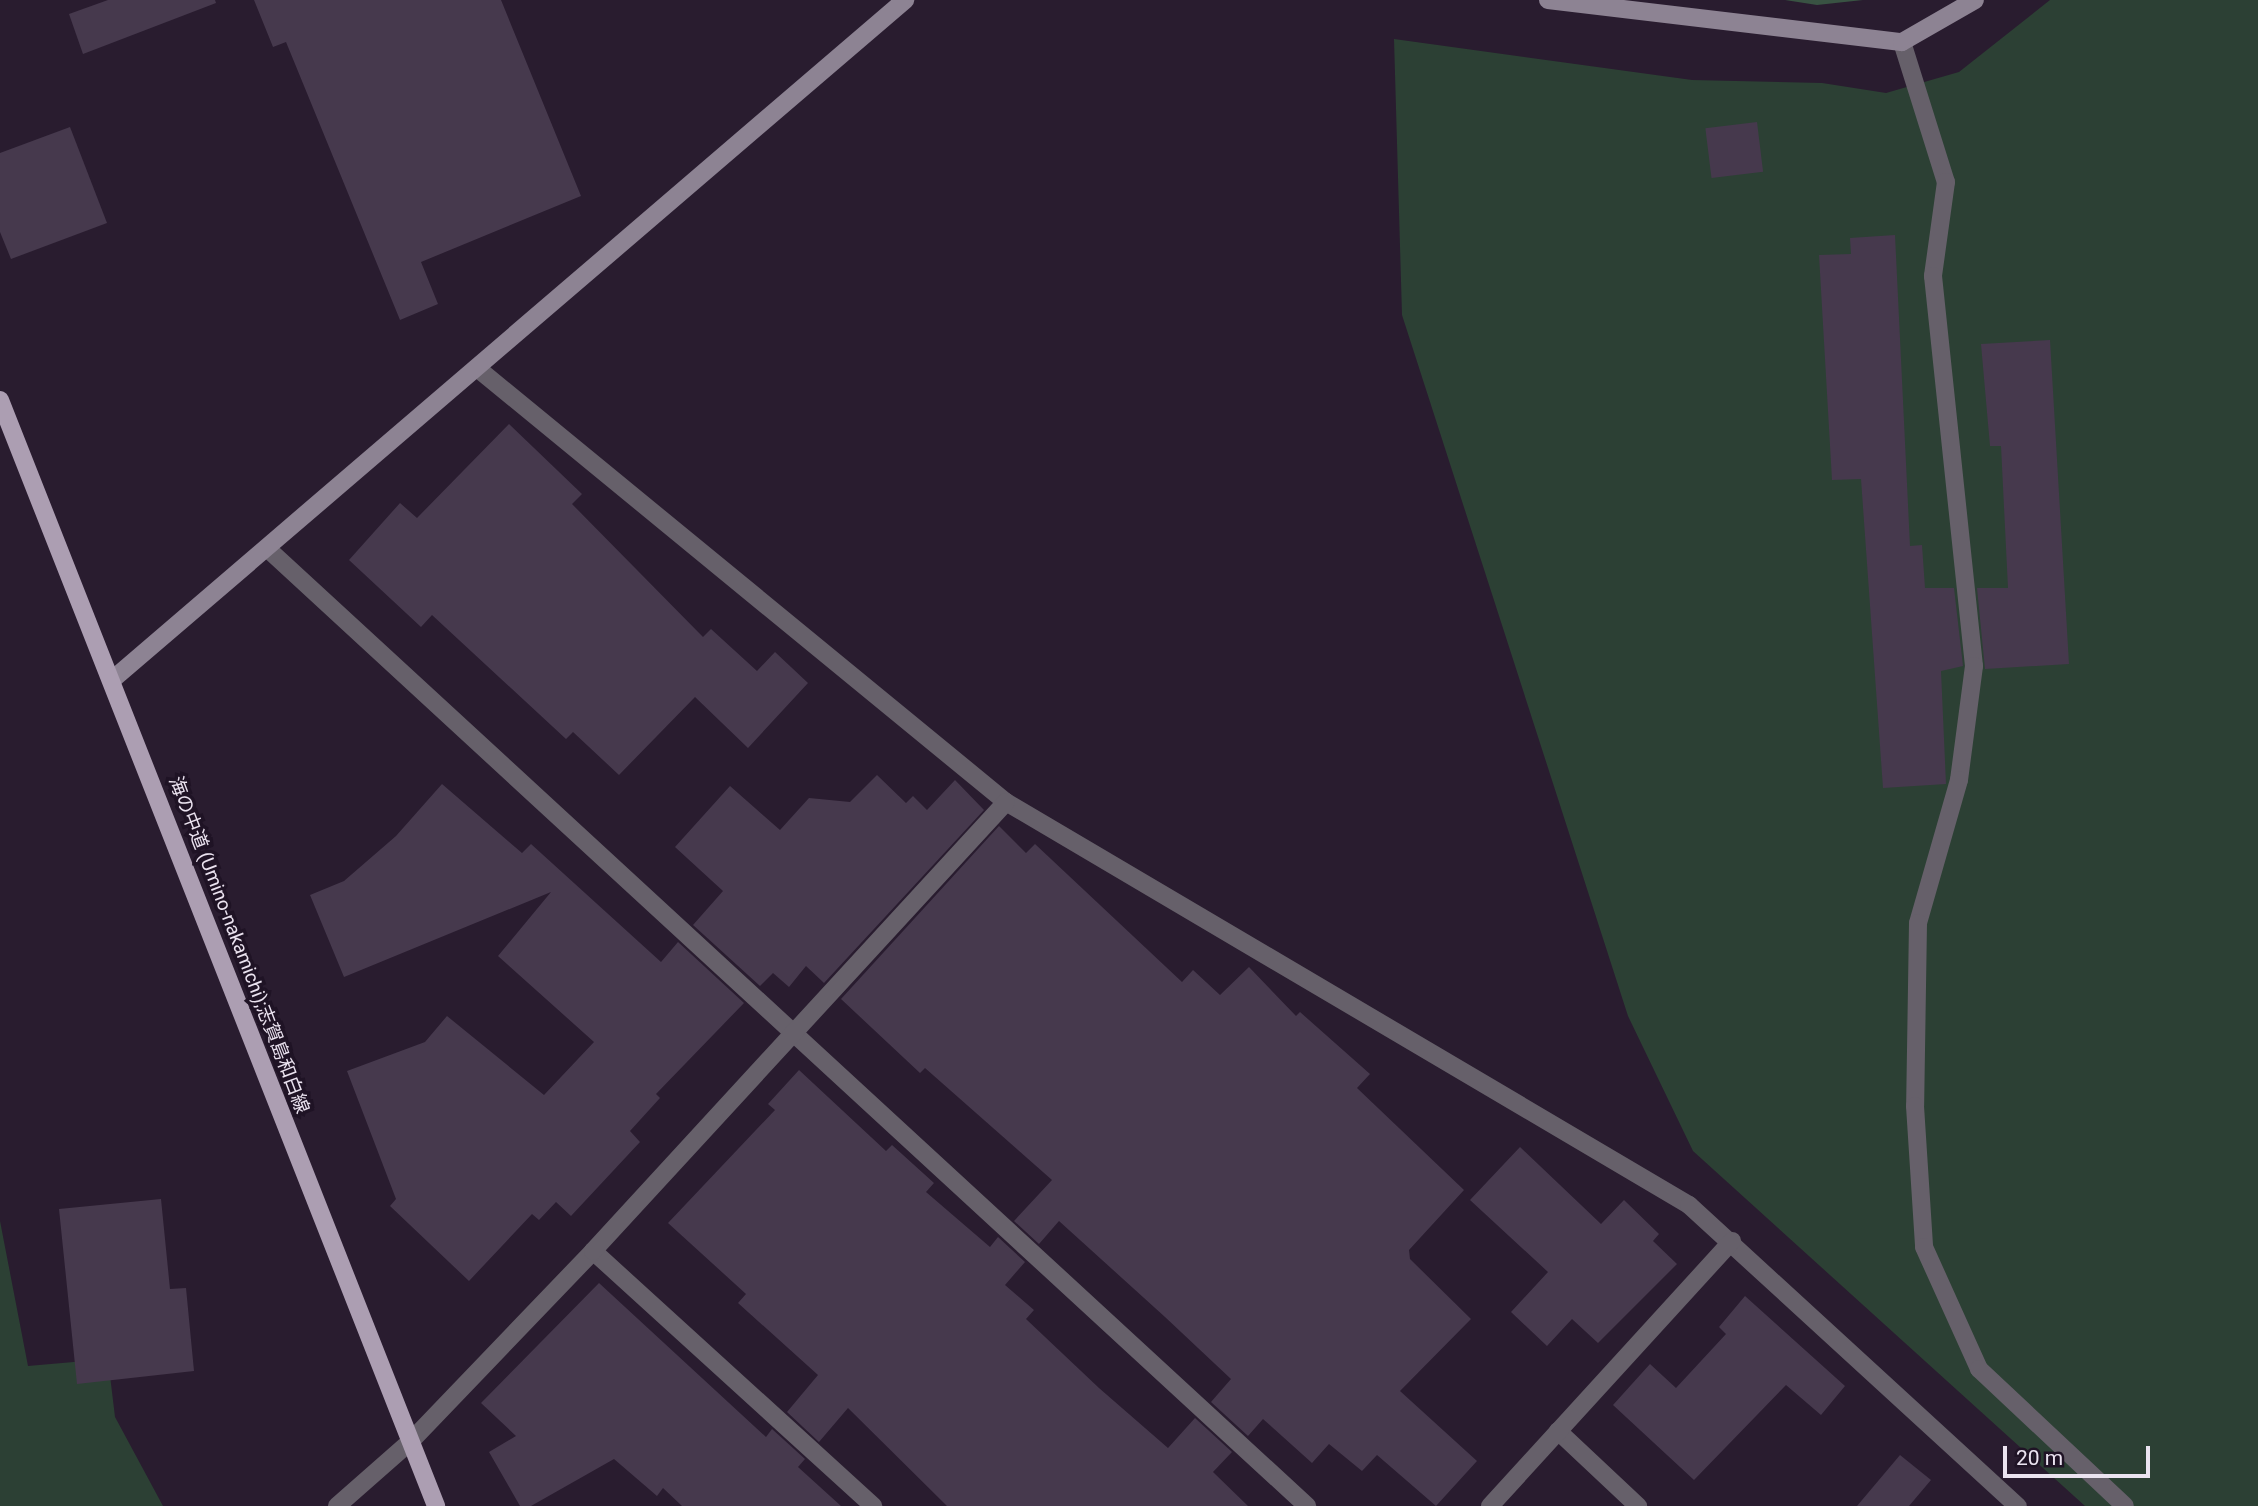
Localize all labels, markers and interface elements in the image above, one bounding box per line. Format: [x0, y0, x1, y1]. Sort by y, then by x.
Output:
street label: 海の中道 (Umino-nakamichi);志賀島和白線 [164, 773, 314, 1117]
scale bar [2006, 1432, 2153, 1476]
text: 20 m [2016, 1446, 2063, 1470]

